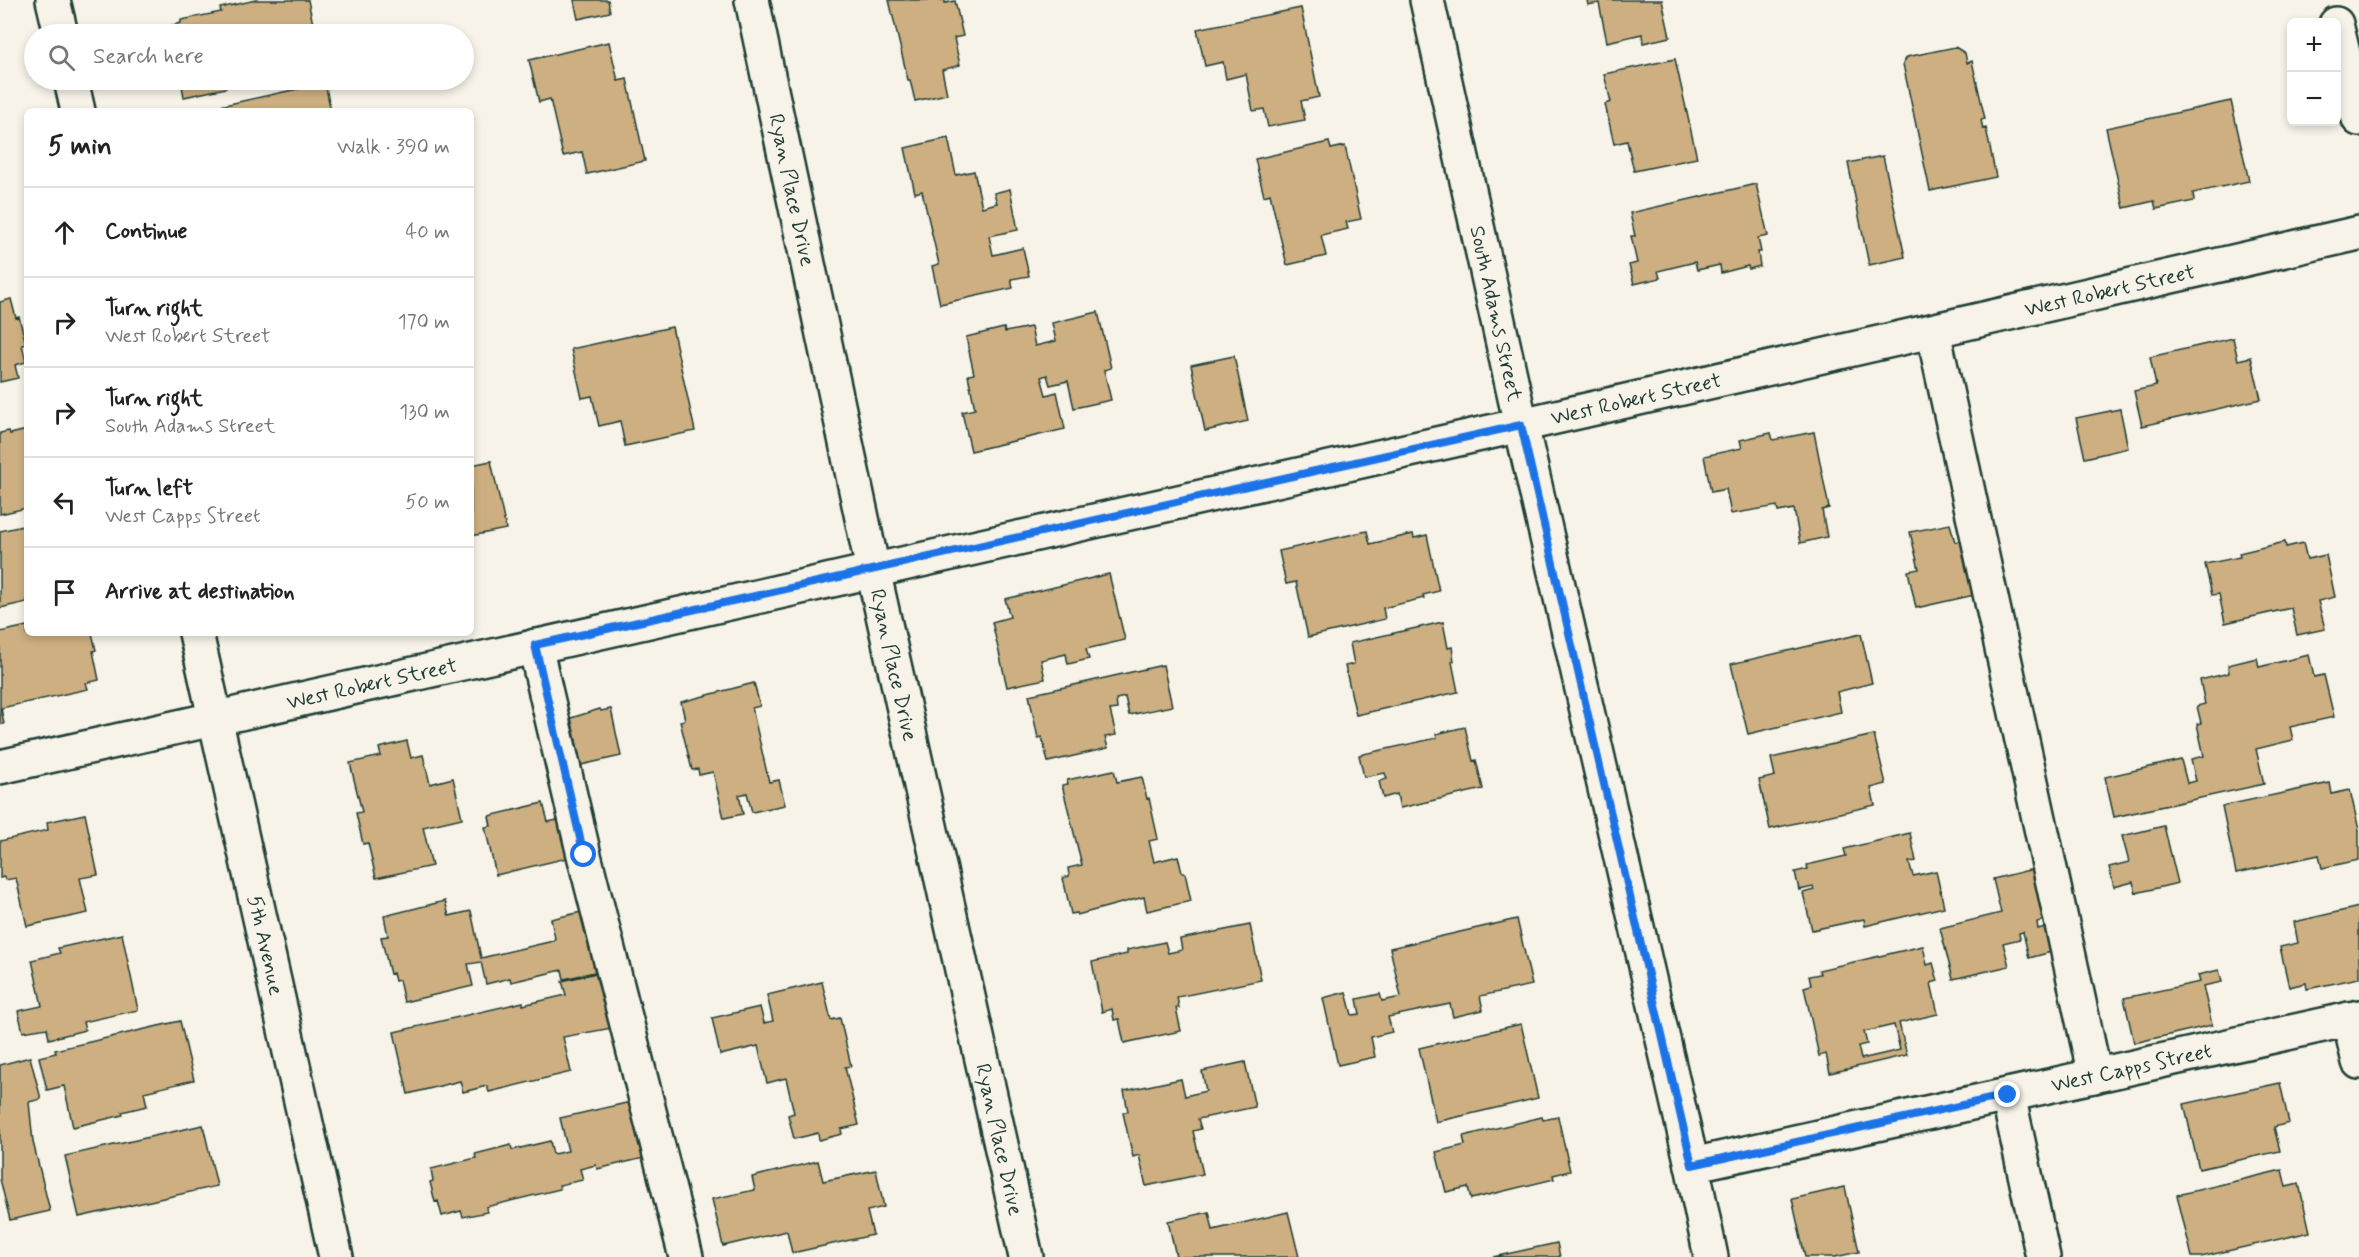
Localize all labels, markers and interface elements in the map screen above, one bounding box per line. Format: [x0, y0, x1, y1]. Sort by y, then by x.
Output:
map controls [2287, 18, 2341, 126]
button: + [2287, 18, 2341, 72]
search box [24, 24, 474, 90]
icon: search [45, 41, 78, 74]
text: Search here [93, 43, 204, 71]
button: − [2287, 72, 2341, 126]
street label: Ryan Place Drive [762, 111, 821, 269]
text: 5 min [48, 130, 112, 164]
text: Walk · 390 m [337, 134, 450, 161]
icon: ahead [48, 216, 81, 249]
text: Continue [105, 218, 187, 246]
text: 40 m [406, 219, 450, 246]
street label: South Adams Street [1462, 223, 1528, 405]
street label: West Robert Street [2022, 258, 2198, 324]
text: Turn right [105, 295, 203, 323]
icon: right [48, 306, 81, 339]
text: 170 m [398, 309, 450, 336]
text: West Robert Street [105, 323, 271, 350]
street label: West Robert Street [1548, 367, 1724, 433]
text: Turn right [105, 385, 203, 413]
icon: right [48, 396, 81, 429]
text: 130 m [399, 399, 450, 426]
text: South Adams Street [105, 413, 275, 440]
text: Turn left [105, 475, 193, 503]
icon: left [48, 486, 81, 519]
text: 50 m [405, 489, 450, 516]
text: West Capps Street [105, 503, 261, 530]
icon: arrive [48, 576, 81, 609]
text: Arrive at destination [105, 578, 295, 606]
street label: Ryan Place Drive [863, 586, 924, 744]
street label: West Robert Street [284, 652, 460, 717]
route start [570, 841, 596, 867]
street label: 5th Avenue [240, 893, 290, 998]
street label: West Capps Street [2049, 1037, 2214, 1100]
street label: Ryan Place Drive [968, 1061, 1029, 1218]
route end [1994, 1081, 2020, 1107]

